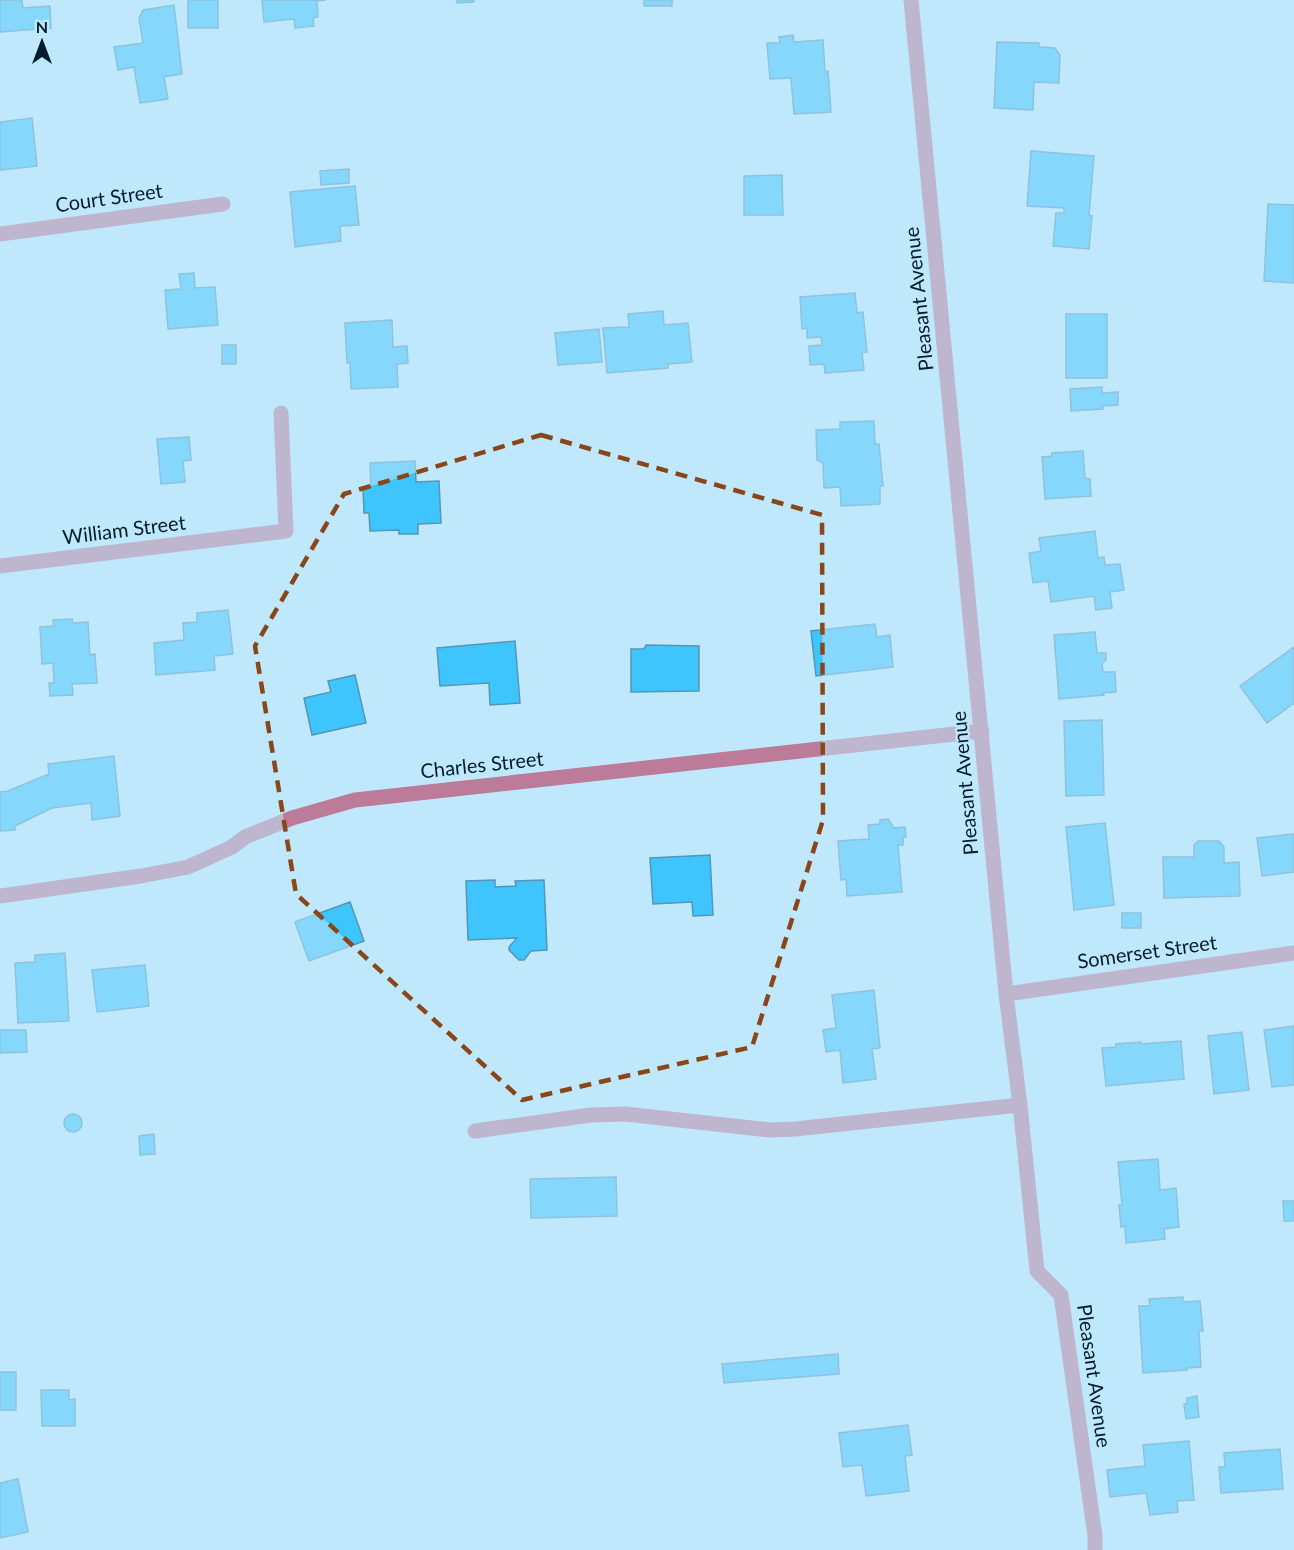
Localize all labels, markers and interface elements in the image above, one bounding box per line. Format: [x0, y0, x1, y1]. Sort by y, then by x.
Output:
north arrow [12, 12, 72, 72]
text: N [36, 17, 48, 36]
street label: Court Street [54, 178, 164, 216]
street label: Pleasant Avenue [899, 226, 937, 372]
street label: William Street [61, 510, 187, 548]
street label: Pleasant Avenue [946, 710, 982, 856]
street label: Charles Street [419, 746, 545, 782]
street label: Somerset Street [1076, 929, 1218, 973]
street label: Pleasant Avenue [1073, 1303, 1117, 1449]

